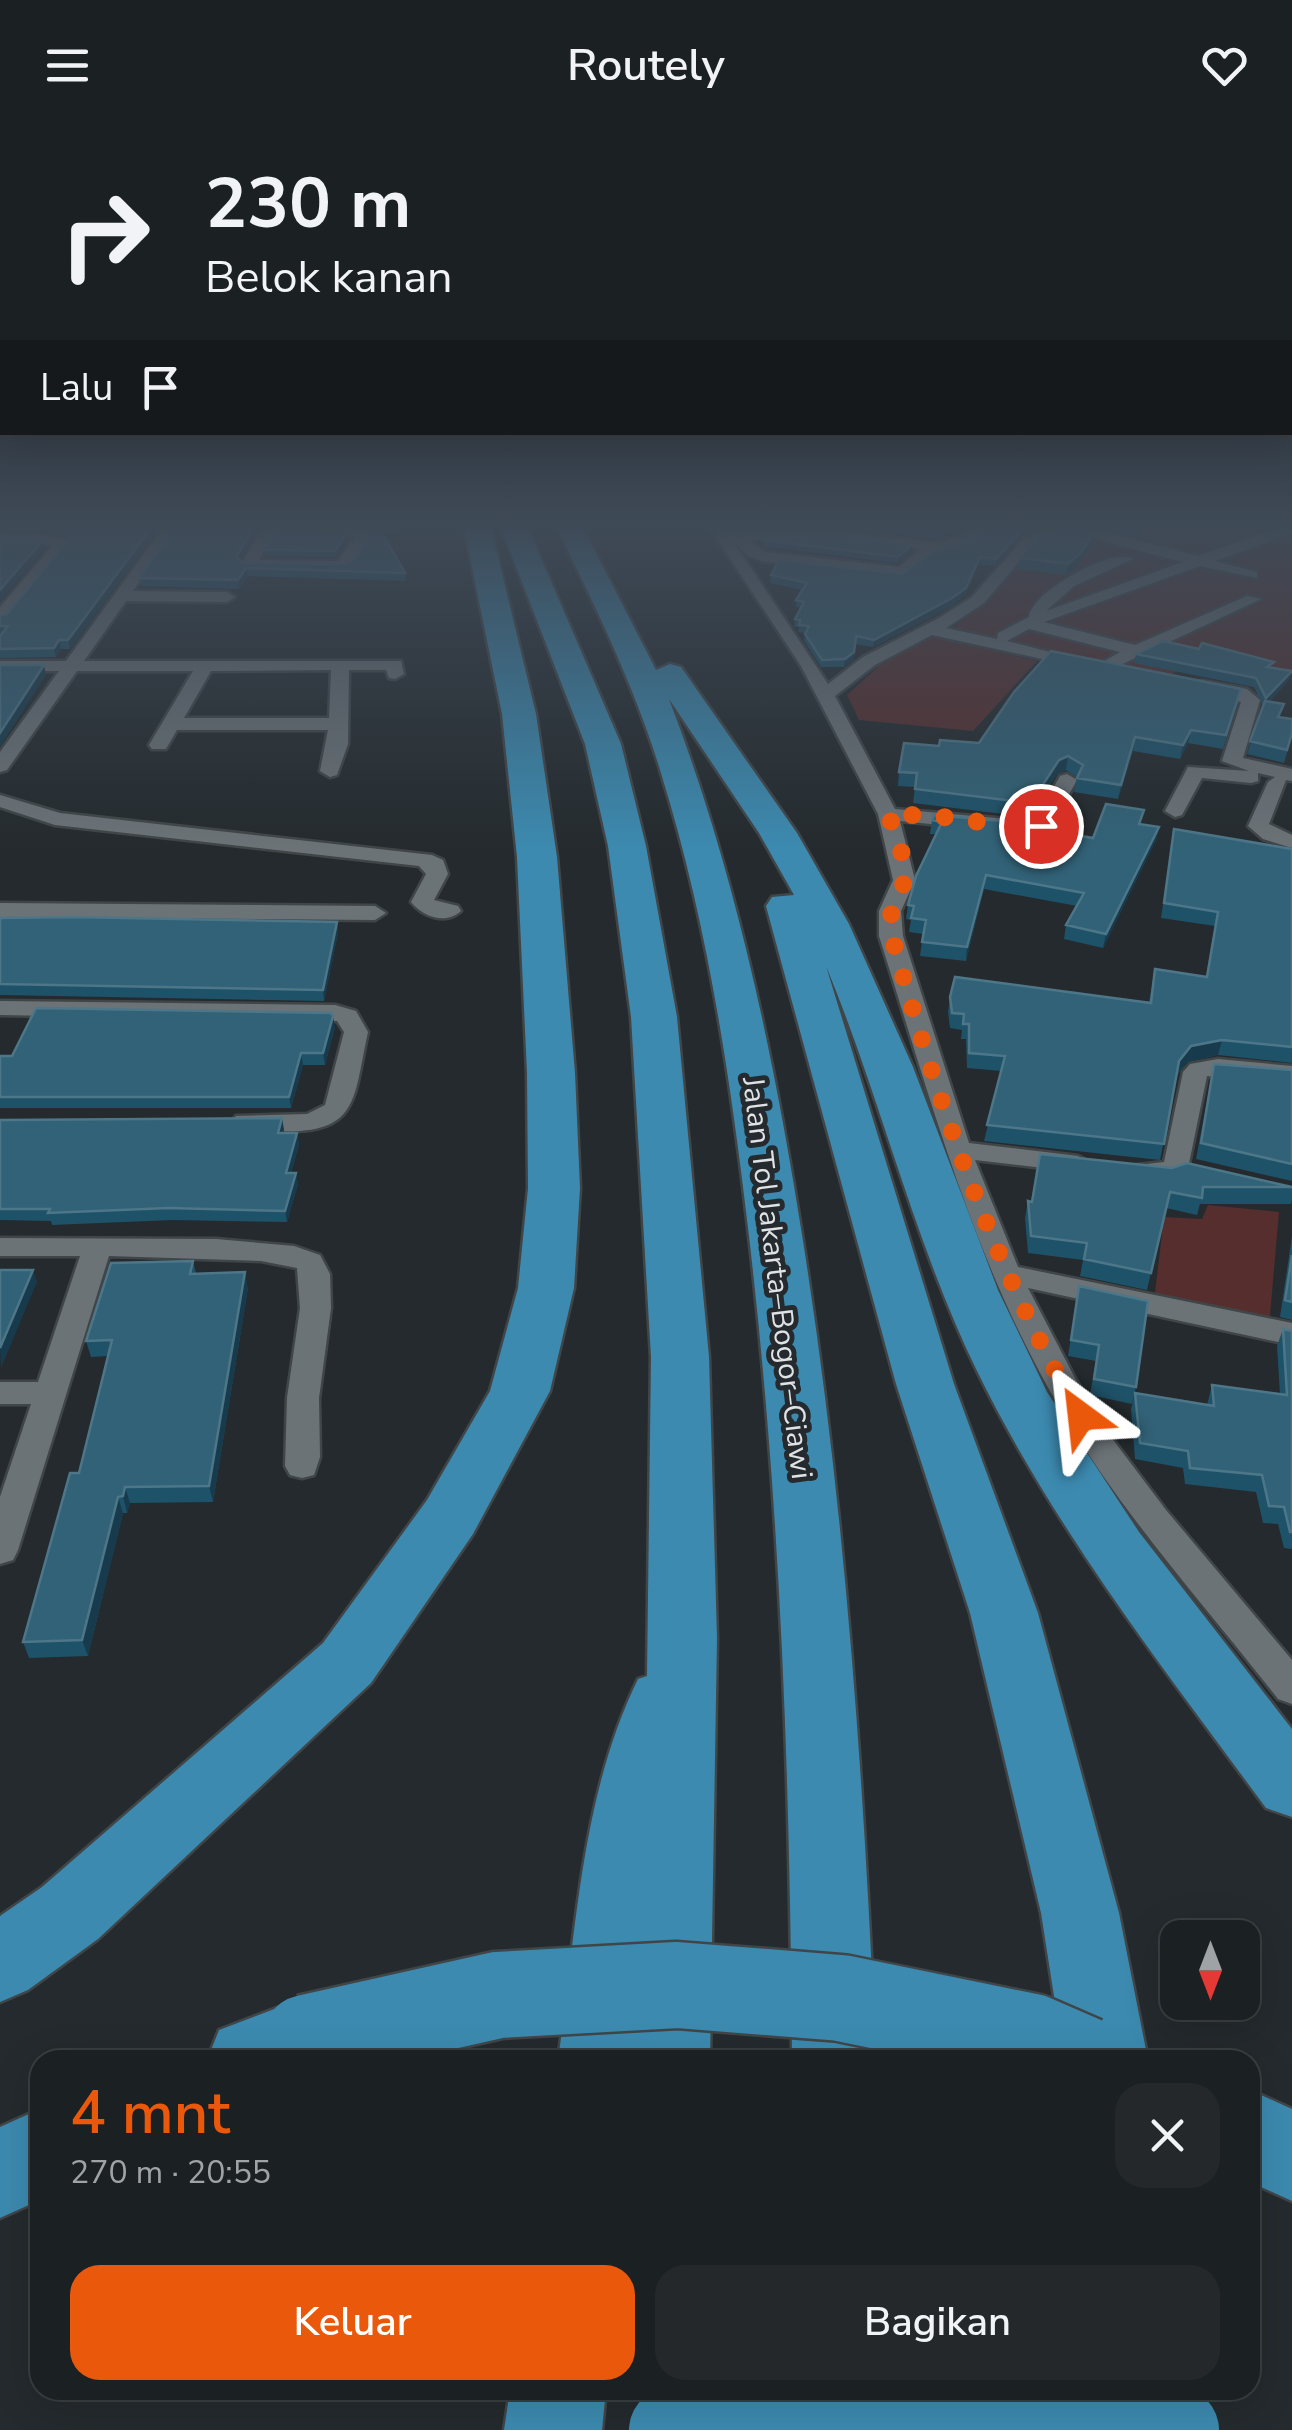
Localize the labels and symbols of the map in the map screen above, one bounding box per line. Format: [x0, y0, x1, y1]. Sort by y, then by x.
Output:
pin [999, 784, 1084, 869]
street label: Jalan Tol Jakarta–Bogor–Ciawi [732, 1074, 822, 1481]
position arrow [1029, 1364, 1133, 1468]
north arrow [1160, 1920, 1260, 2020]

